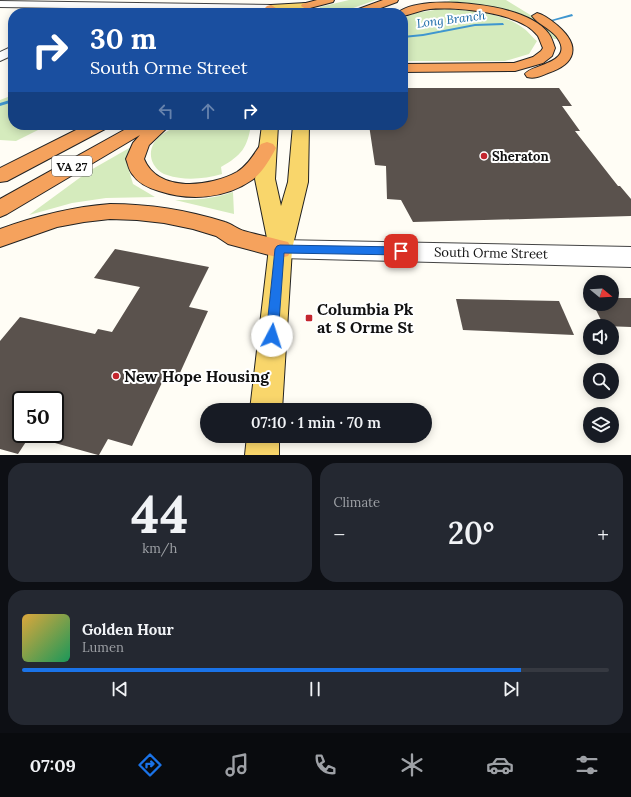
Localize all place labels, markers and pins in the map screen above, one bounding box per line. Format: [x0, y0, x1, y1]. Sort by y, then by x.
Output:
place label: Sheraton [492, 148, 549, 165]
marker: Sheraton [479, 151, 489, 161]
pin [384, 234, 418, 268]
place label: Columbia Pk at S Orme St [317, 299, 414, 337]
marker: Columbia Pk at S Orme St [304, 313, 314, 323]
place label: New Hope Housing [124, 366, 270, 386]
marker: New Hope Housing [111, 371, 121, 381]

